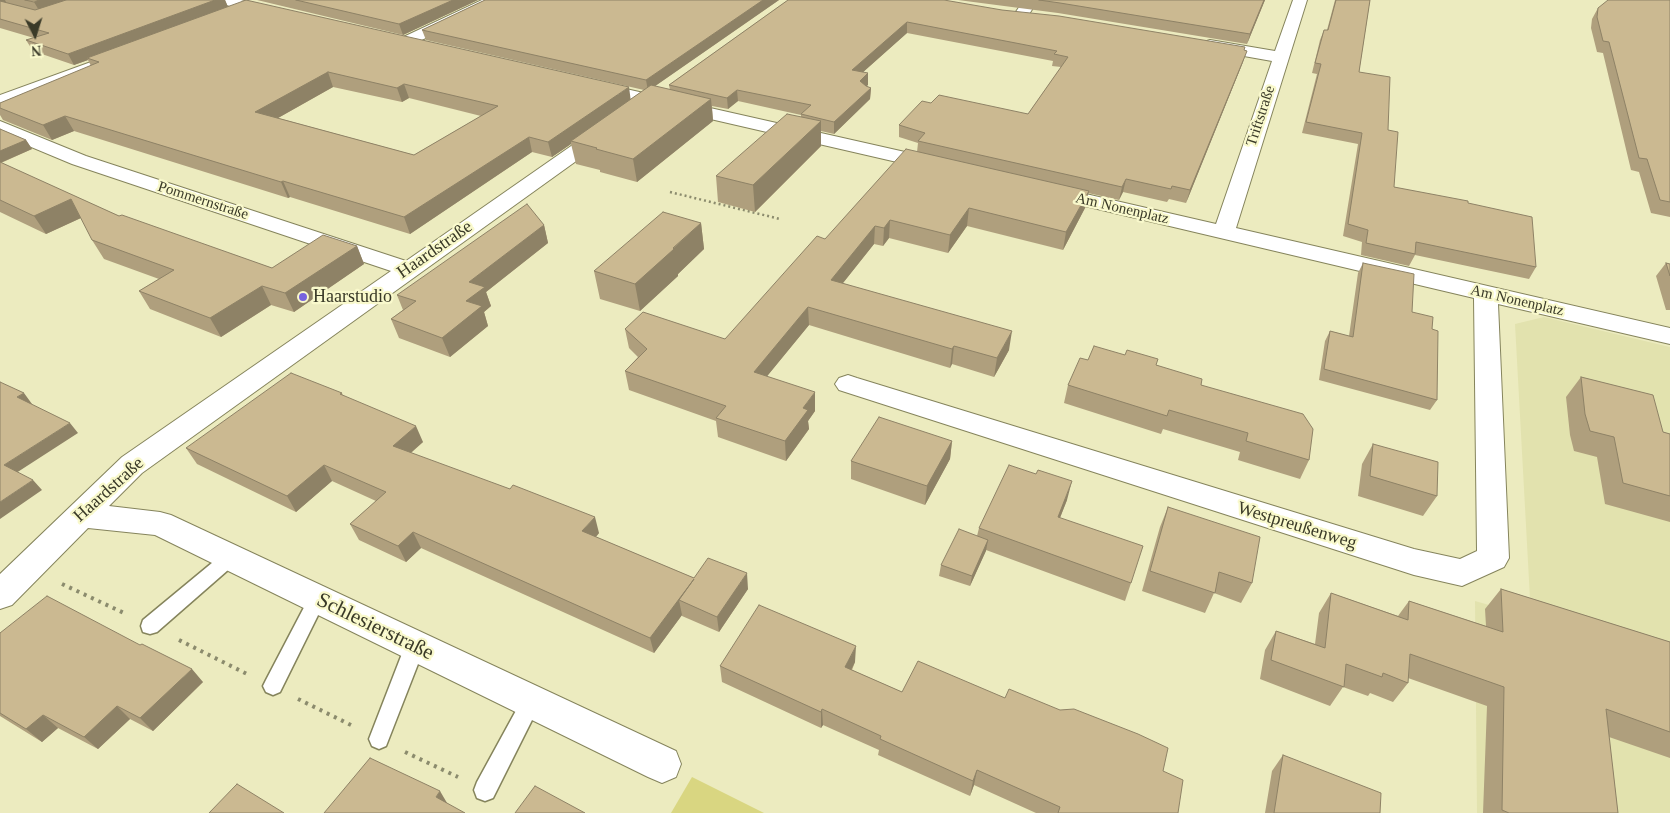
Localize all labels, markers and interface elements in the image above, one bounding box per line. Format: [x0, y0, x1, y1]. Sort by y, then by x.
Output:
north arrow [10, 10, 60, 60]
text: N [31, 43, 42, 58]
street label: Triftstraße [1243, 83, 1279, 149]
street label: Pommernstraße [155, 178, 251, 224]
street label: Am Nonenplatz [1074, 190, 1170, 228]
street label: Haardstraße [393, 216, 477, 284]
street label: Am Nonenplatz [1469, 282, 1565, 320]
place label: Haarstudio [313, 286, 392, 308]
marker: Haarstudio [297, 291, 309, 303]
street label: Haardstraße [69, 453, 149, 527]
street label: Westpreußenweg [1235, 498, 1359, 554]
street label: Schlesierstraße [312, 588, 438, 666]

